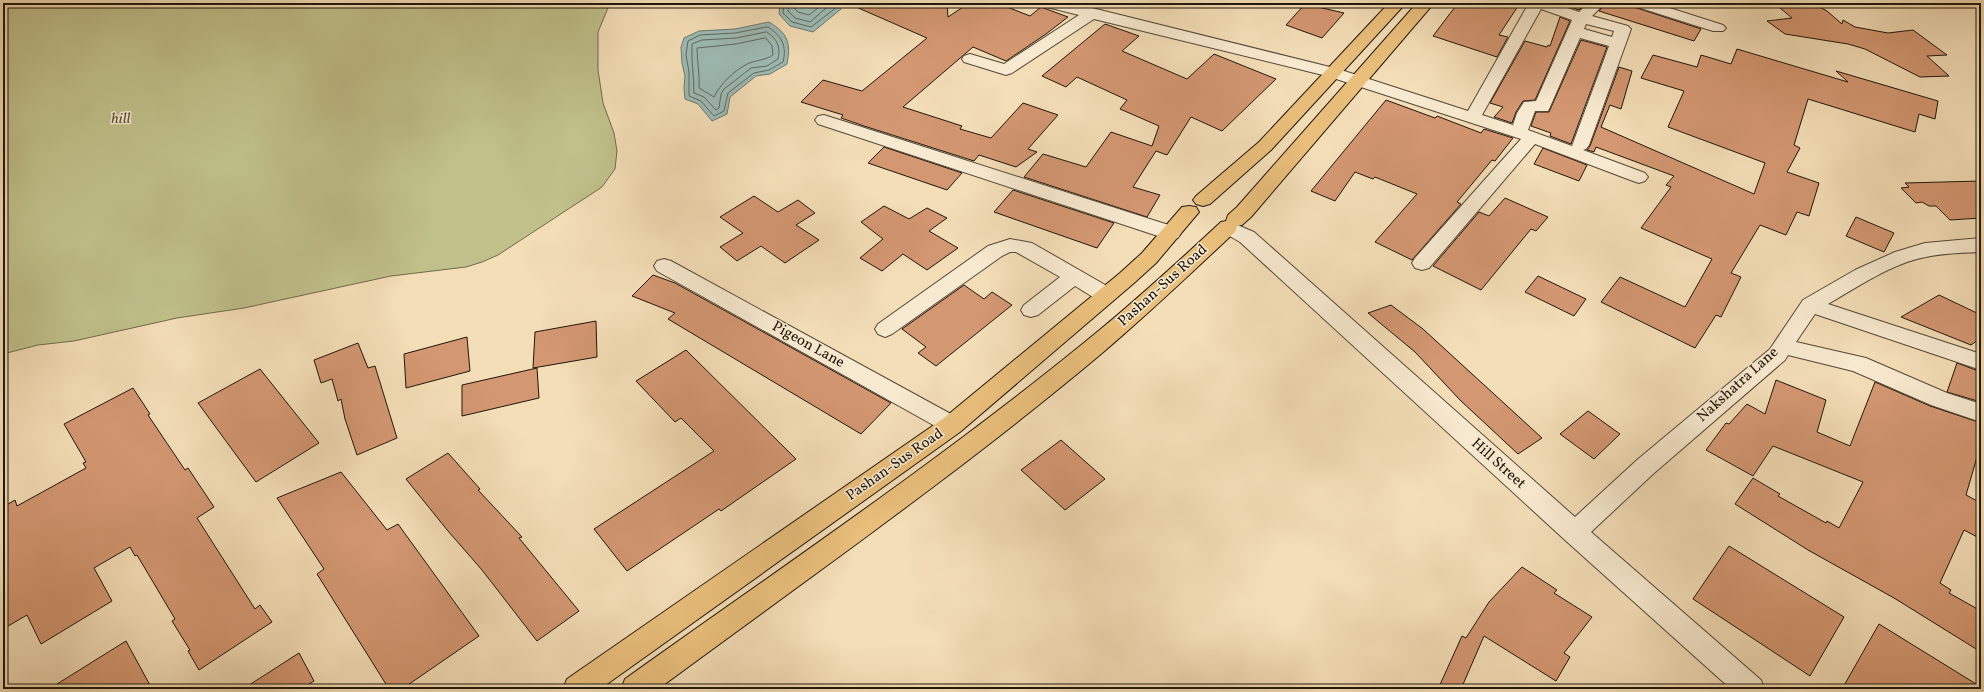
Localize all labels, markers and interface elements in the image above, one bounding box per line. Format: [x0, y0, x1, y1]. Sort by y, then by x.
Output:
park label: hill [111, 109, 131, 130]
street label: Pashan-Sus Road [1114, 240, 1212, 332]
street label: Pigeon Lane [768, 316, 848, 374]
street label: Nakshatra Lane [1693, 343, 1783, 427]
street label: Pashan-Sus Road [842, 424, 948, 506]
street label: Hill Street [1466, 434, 1530, 494]

